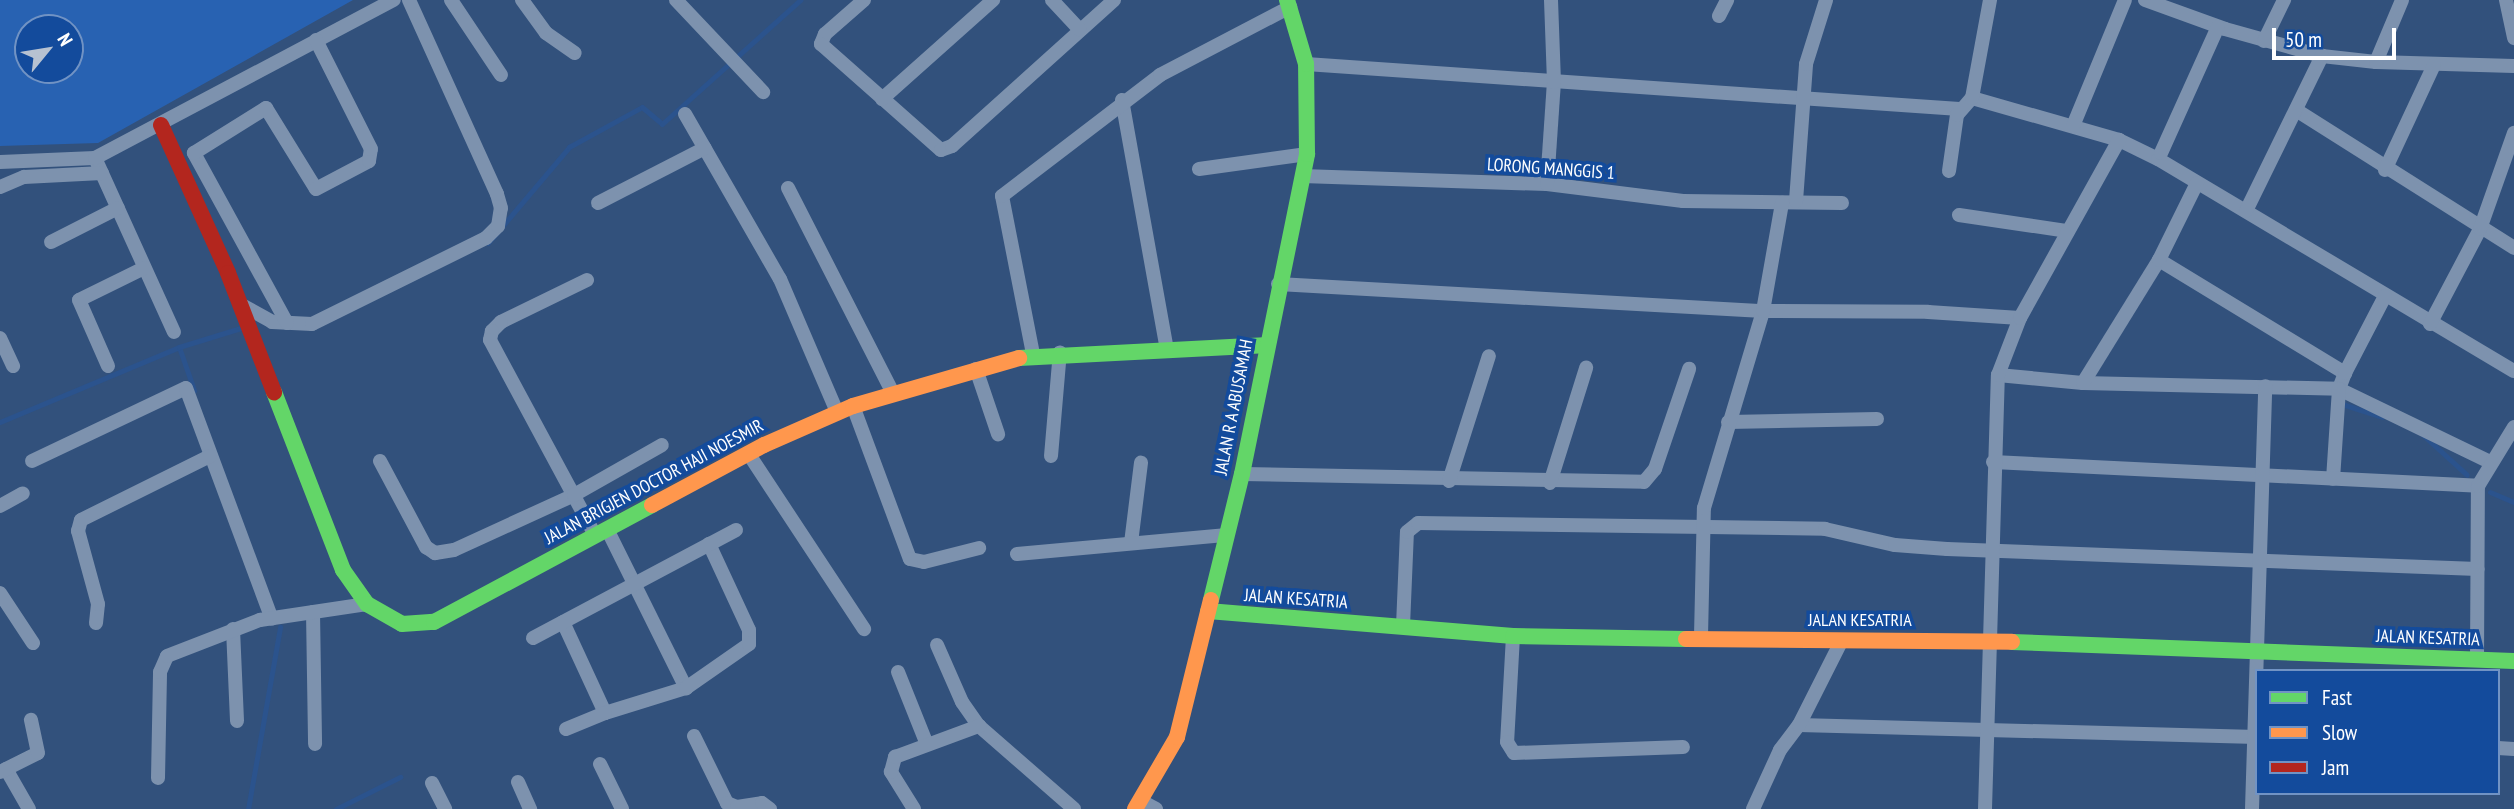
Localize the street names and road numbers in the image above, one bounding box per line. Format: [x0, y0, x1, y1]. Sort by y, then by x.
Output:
street label: LORONG MANGGIS 1 [1486, 154, 1616, 184]
street label: JALAN R A ABUSAMAH [1210, 336, 1258, 478]
street label: JALAN BRIGJEN DOCTOR HAJI NOESMIR [541, 415, 767, 549]
street label: JALAN KESATRIA [1244, 585, 1348, 613]
street label: JALAN KESATRIA [1808, 609, 1912, 631]
street label: JALAN KESATRIA [2376, 625, 2480, 651]

